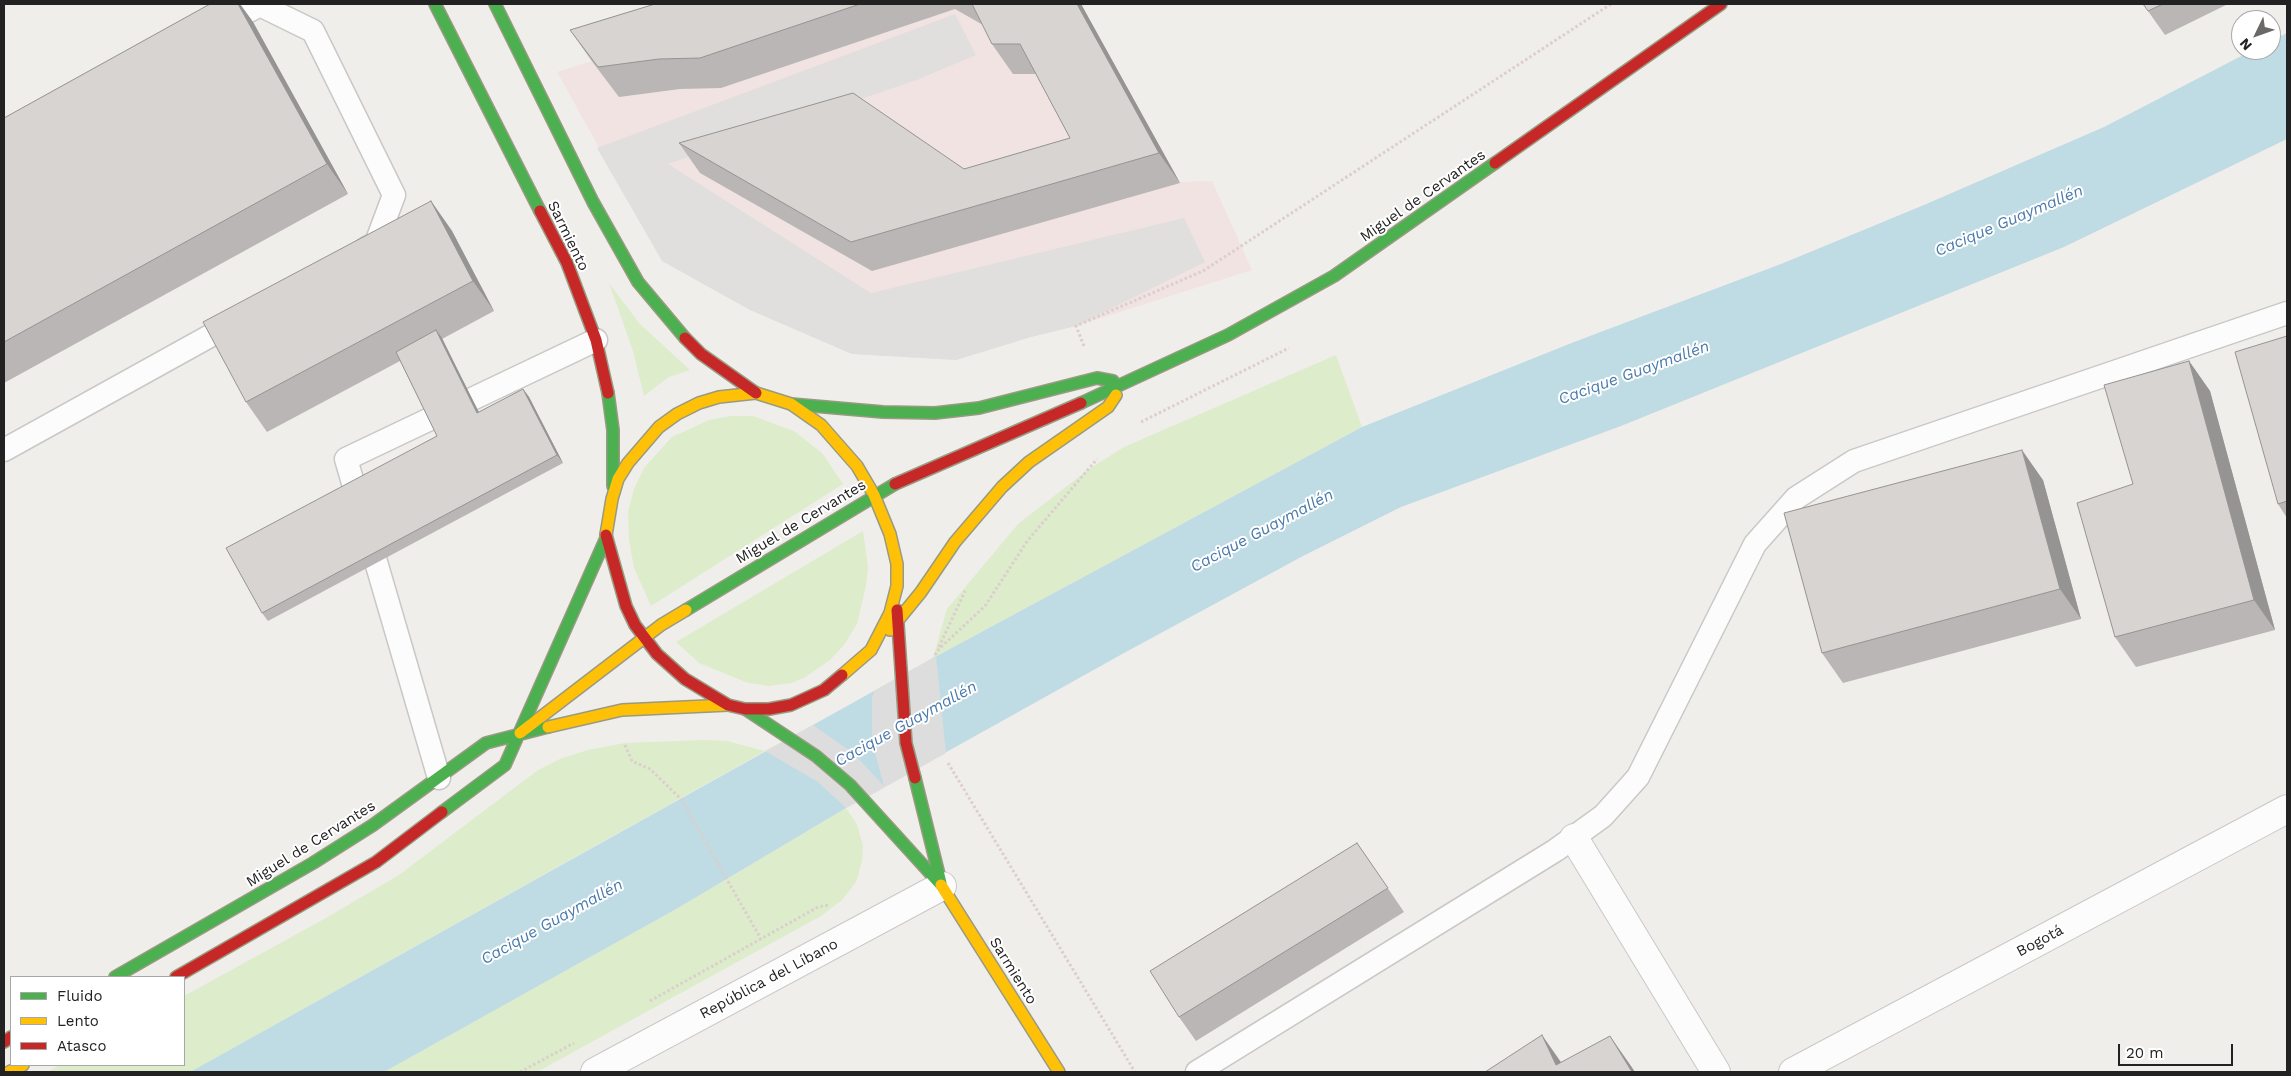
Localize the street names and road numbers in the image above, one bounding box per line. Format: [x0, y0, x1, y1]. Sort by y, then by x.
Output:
street label: Miguel de Cervantes [1357, 146, 1489, 246]
street label: Sarmiento [543, 198, 593, 274]
street label: Miguel de Cervantes [733, 476, 869, 568]
street label: Miguel de Cervantes [243, 797, 379, 891]
street label: Bogotá [2014, 921, 2066, 961]
street label: Sarmiento [985, 934, 1041, 1008]
street label: República del Líbano [697, 935, 841, 1023]

